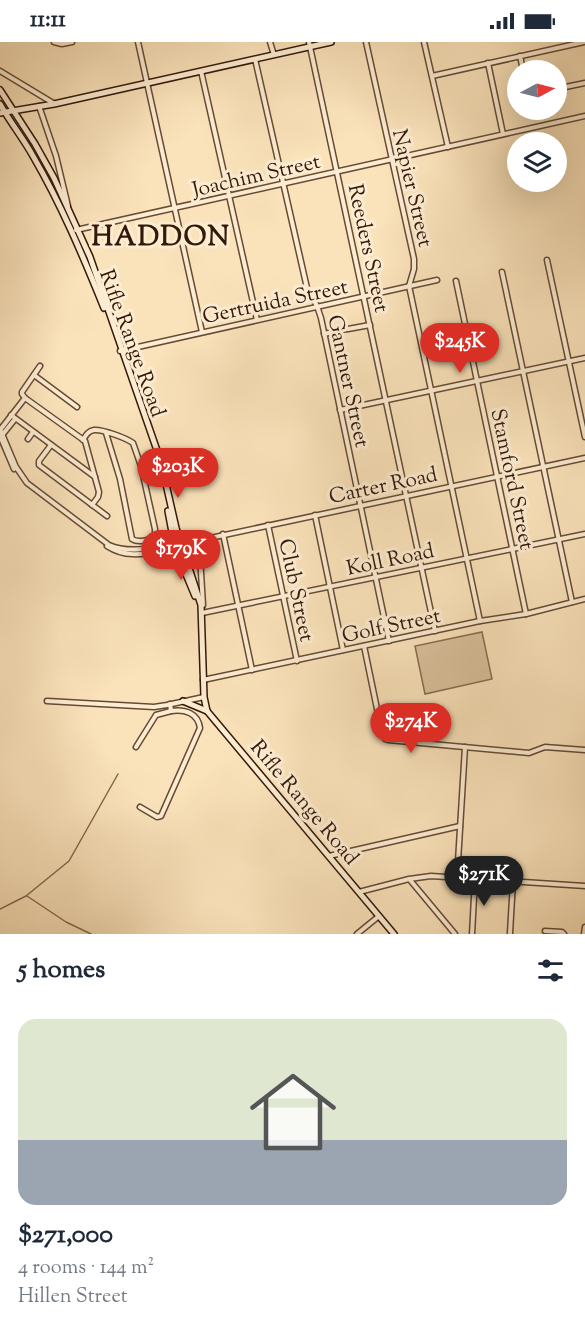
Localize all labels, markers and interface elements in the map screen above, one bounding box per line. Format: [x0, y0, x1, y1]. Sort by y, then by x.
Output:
text: 11:11 [30, 5, 66, 37]
north arrow [507, 60, 567, 120]
map controls [507, 60, 567, 192]
street label: Napier Street [383, 127, 439, 250]
button: layers [507, 132, 567, 192]
street label: Joachim Street [188, 148, 324, 206]
street label: Reeders Street [339, 182, 395, 315]
district label: HADDON [91, 219, 231, 258]
street label: Rifle Range Road [90, 266, 172, 422]
street label: Gertruida Street [200, 273, 351, 333]
street label: Gantner Street [318, 312, 376, 450]
pin: $245K [418, 323, 502, 374]
text: $245K [434, 328, 486, 357]
street label: Stamford Street [481, 406, 541, 553]
pin: $203K [136, 448, 220, 499]
text: $203K [151, 453, 205, 482]
street label: Carter Road [326, 461, 441, 513]
pin: $179K [139, 530, 223, 581]
text: $179K [155, 535, 207, 564]
street label: Club Street [269, 536, 321, 645]
street label: Koll Road [344, 537, 437, 585]
street label: Golf Street [339, 602, 444, 652]
pin: $274K [369, 703, 453, 754]
text: $274K [384, 708, 438, 737]
street label: Rifle Range Road [242, 734, 365, 872]
pin: $271K [442, 856, 526, 907]
text: $271K [458, 861, 510, 890]
text: 5 homes [18, 952, 105, 989]
icon: filters [534, 954, 567, 987]
icon: home [239, 1058, 347, 1166]
text: $271,000 [18, 1217, 113, 1254]
text: 4 rooms · 144 m² [18, 1254, 154, 1283]
text: Hillen Street [18, 1283, 128, 1312]

